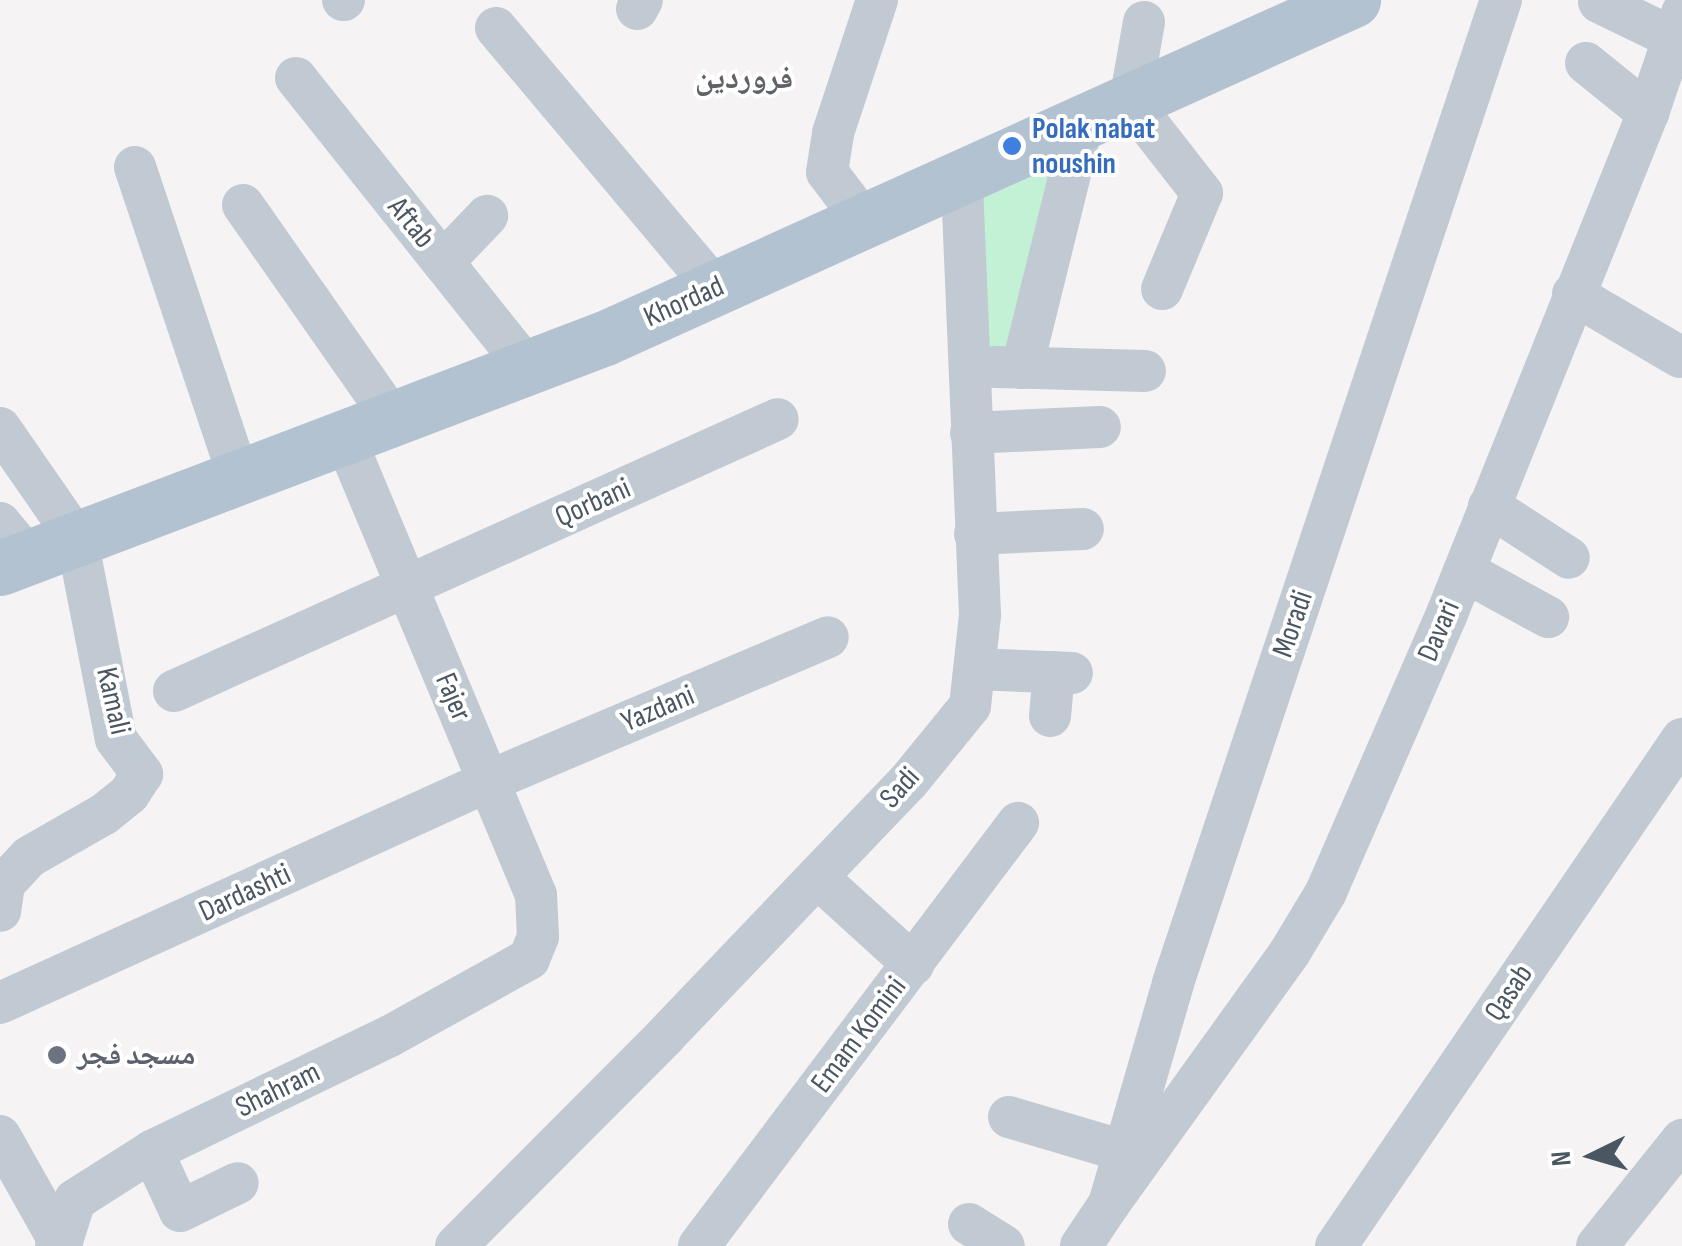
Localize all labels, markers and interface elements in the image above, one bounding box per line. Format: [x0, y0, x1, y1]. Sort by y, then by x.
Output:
district label: فروردین [695, 60, 793, 98]
place label: Polak nabat noushin [1032, 111, 1155, 182]
marker: Polak nabat noushin [1001, 135, 1023, 157]
street label: Aftab [380, 190, 442, 256]
street label: Khordad [638, 269, 730, 335]
street label: Qorbani [550, 471, 636, 535]
street label: Moradi [1265, 586, 1321, 662]
street label: Davari [1410, 595, 1468, 667]
street label: Kamali [88, 664, 138, 738]
street label: Fajer [427, 668, 479, 726]
street label: Yazdani [616, 678, 700, 740]
street label: Sadi [872, 760, 928, 816]
street label: Dardashti [194, 856, 296, 930]
street label: Qasab [1477, 958, 1541, 1028]
street label: Emam Komini [804, 970, 914, 1100]
place label: مسجد فجر [77, 1037, 195, 1073]
marker: مسجد فجر [46, 1044, 68, 1066]
street label: Shahram [230, 1054, 326, 1126]
north arrow [1542, 1106, 1642, 1206]
text: N [1545, 1150, 1579, 1168]

